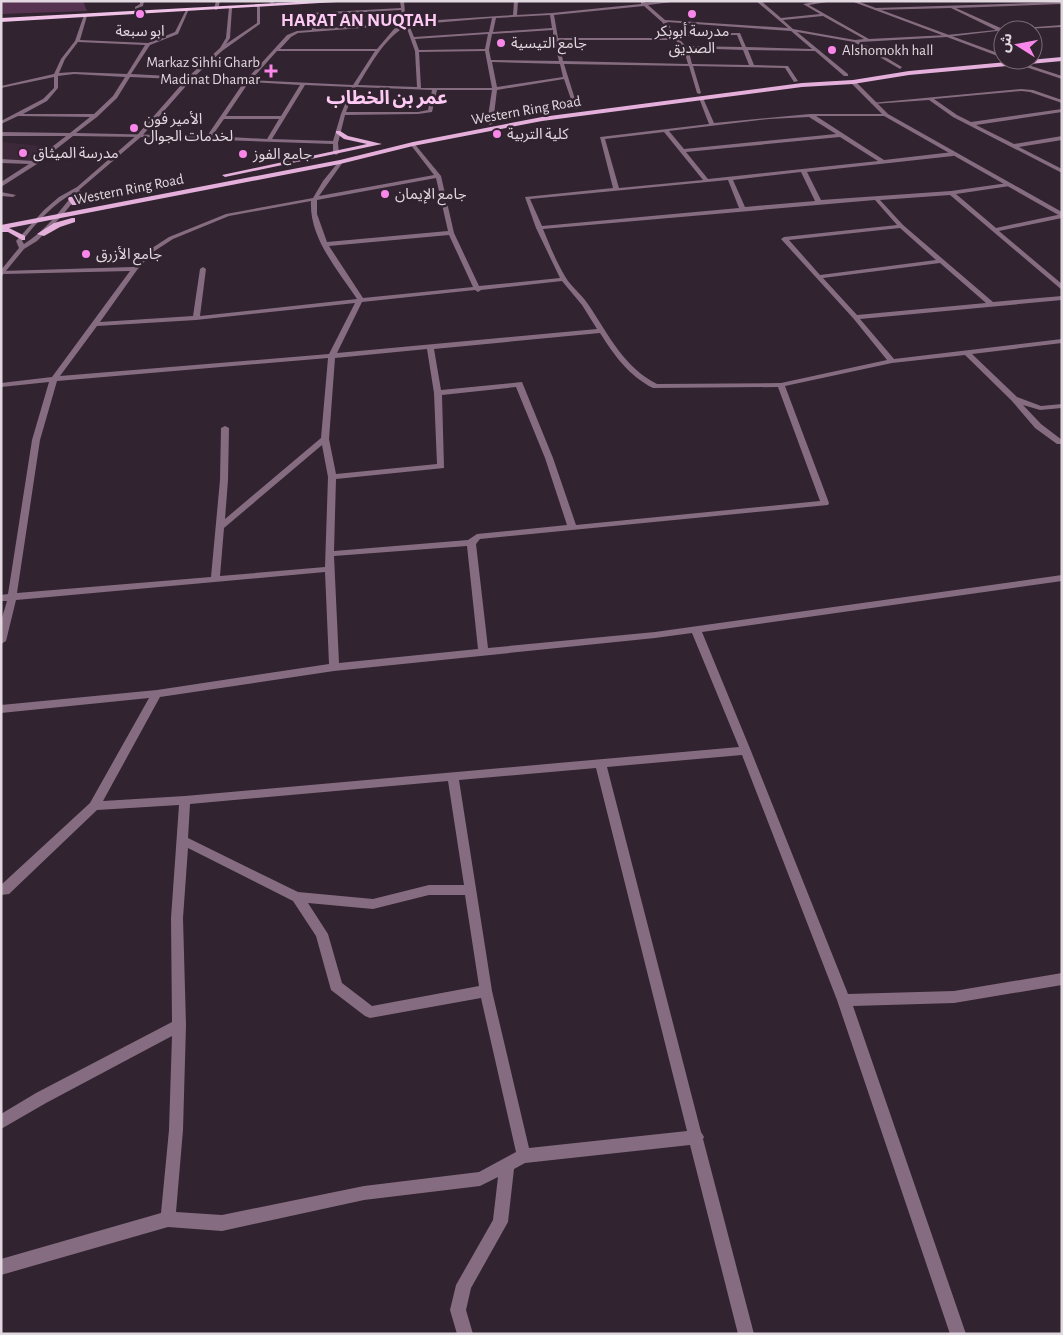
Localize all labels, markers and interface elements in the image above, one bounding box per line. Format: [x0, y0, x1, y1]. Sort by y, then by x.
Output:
marker: ابو سبعة [134, 8, 146, 20]
marker: مدرسة أبوبكر الصديق [686, 8, 698, 20]
district label: HARAT AN NUQTAH [281, 11, 437, 30]
north arrow [993, 20, 1043, 70]
place label: مدرسة أبوبكر الصديق [654, 22, 729, 58]
place label: ابو سبعة [115, 24, 165, 40]
text: ش [997, 32, 1015, 53]
place label: جامع التيسية [511, 36, 587, 55]
marker: جامع التيسية [495, 37, 507, 49]
place label: Alshomokh hall [842, 43, 934, 58]
marker: Alshomokh hall [826, 44, 838, 56]
place label: Markaz Sihhi Gharb Madinat Dhamar [146, 55, 260, 87]
marker: Markaz Sihhi Gharb Madinat Dhamar [264, 64, 278, 78]
district label: عمر بن الخطاب [326, 89, 448, 109]
street label: Western Ring Road [470, 93, 582, 128]
place label: الأمير فون لخدمات الجوال [144, 111, 233, 145]
marker: الأمير فون لخدمات الجوال [128, 122, 140, 134]
place label: كلية التربية [507, 127, 569, 143]
marker: كلية التربية [491, 128, 503, 140]
place label: مدرسة الميثاق [33, 146, 119, 162]
marker: مدرسة الميثاق [17, 147, 29, 159]
place label: جامع الفوز [252, 147, 312, 166]
marker: جامع الفوز [237, 148, 249, 160]
street label: Western Ring Road [73, 171, 185, 207]
place label: جامع الإيمان [395, 187, 467, 206]
marker: جامع الإيمان [379, 188, 391, 200]
place label: جامع الأزرق [96, 246, 162, 266]
marker: جامع الأزرق [80, 248, 92, 260]

